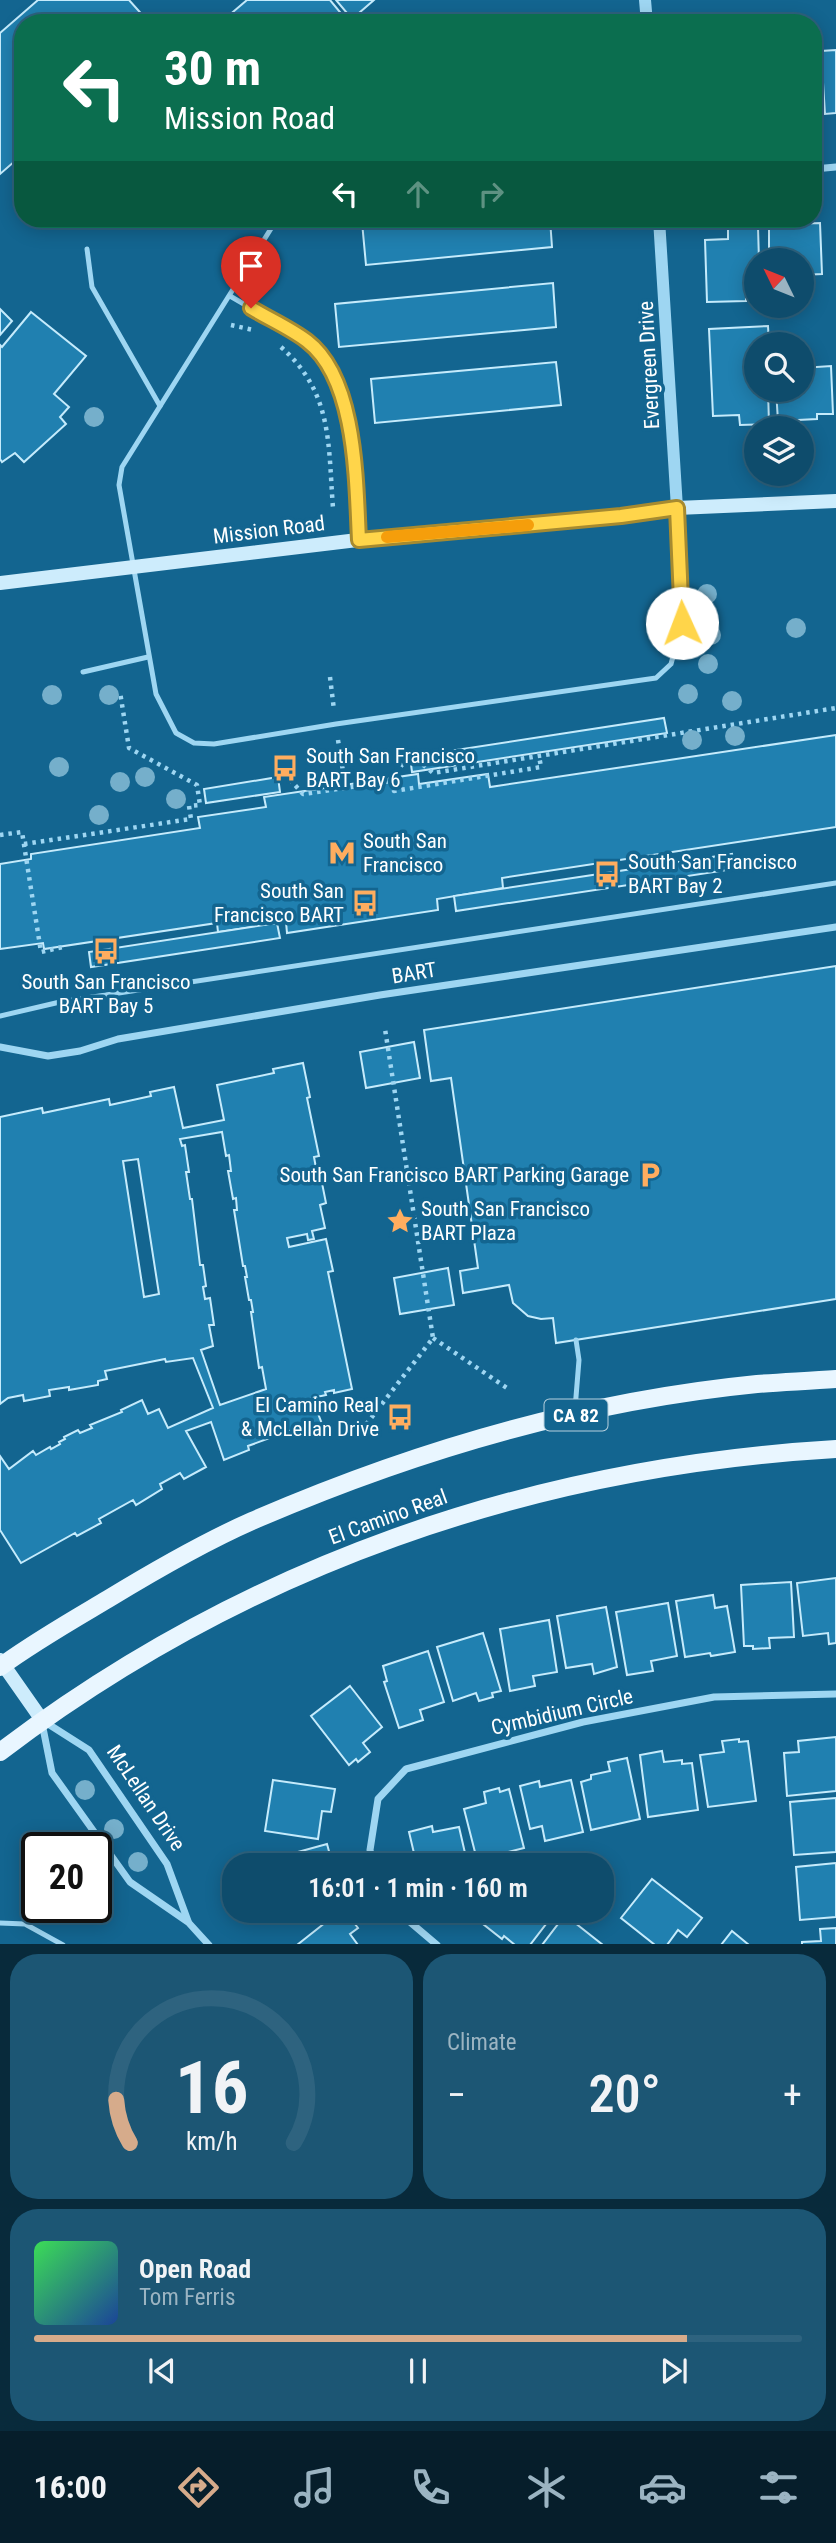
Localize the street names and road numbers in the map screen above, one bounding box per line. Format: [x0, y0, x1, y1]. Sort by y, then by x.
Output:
street label: Evergreen Drive [634, 300, 664, 430]
street label: Mission Road [212, 511, 326, 549]
street label: BART [390, 958, 438, 988]
road number: CA 82 [544, 1400, 608, 1430]
street label: El Camino Real [326, 1485, 450, 1549]
street label: Cymbidium Circle [489, 1684, 635, 1740]
street label: McLellan Drive [102, 1741, 190, 1855]

